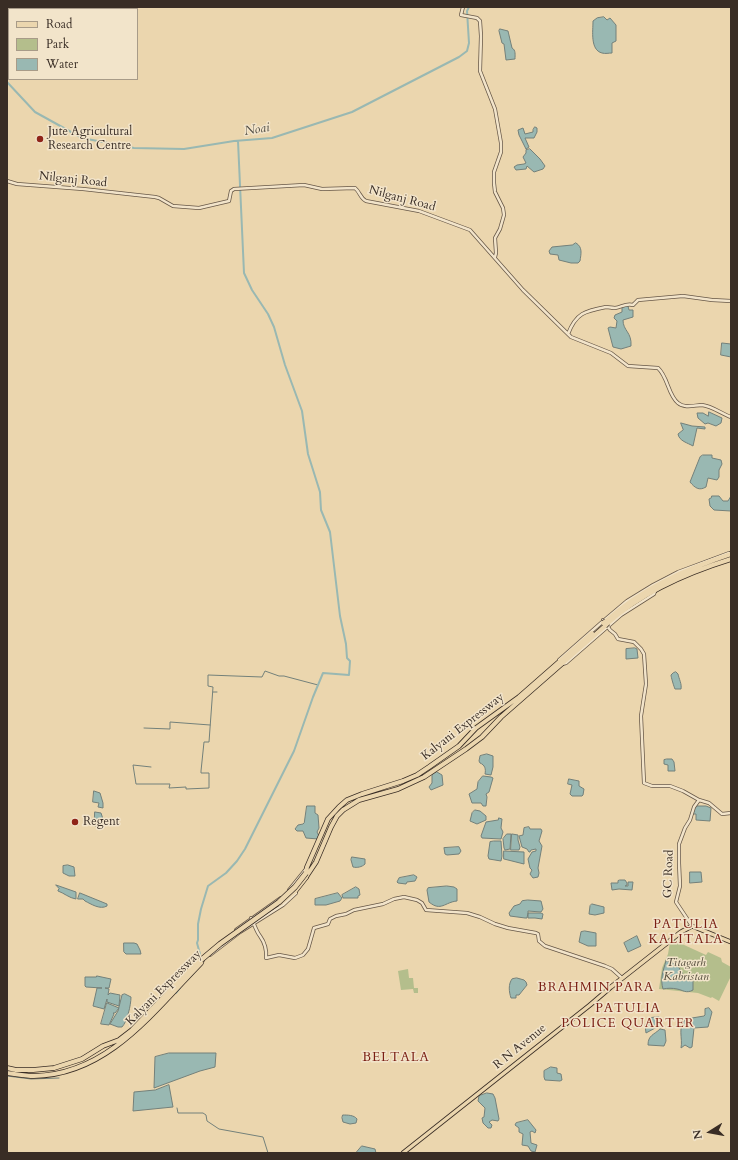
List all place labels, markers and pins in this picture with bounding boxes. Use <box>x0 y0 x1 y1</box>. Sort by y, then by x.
place label: Jute Agricultural Research Centre <box>48 125 132 153</box>
marker: Jute Agricultural Research Centre <box>35 134 45 144</box>
place label: Regent <box>83 815 120 829</box>
marker: Regent <box>70 817 80 827</box>

